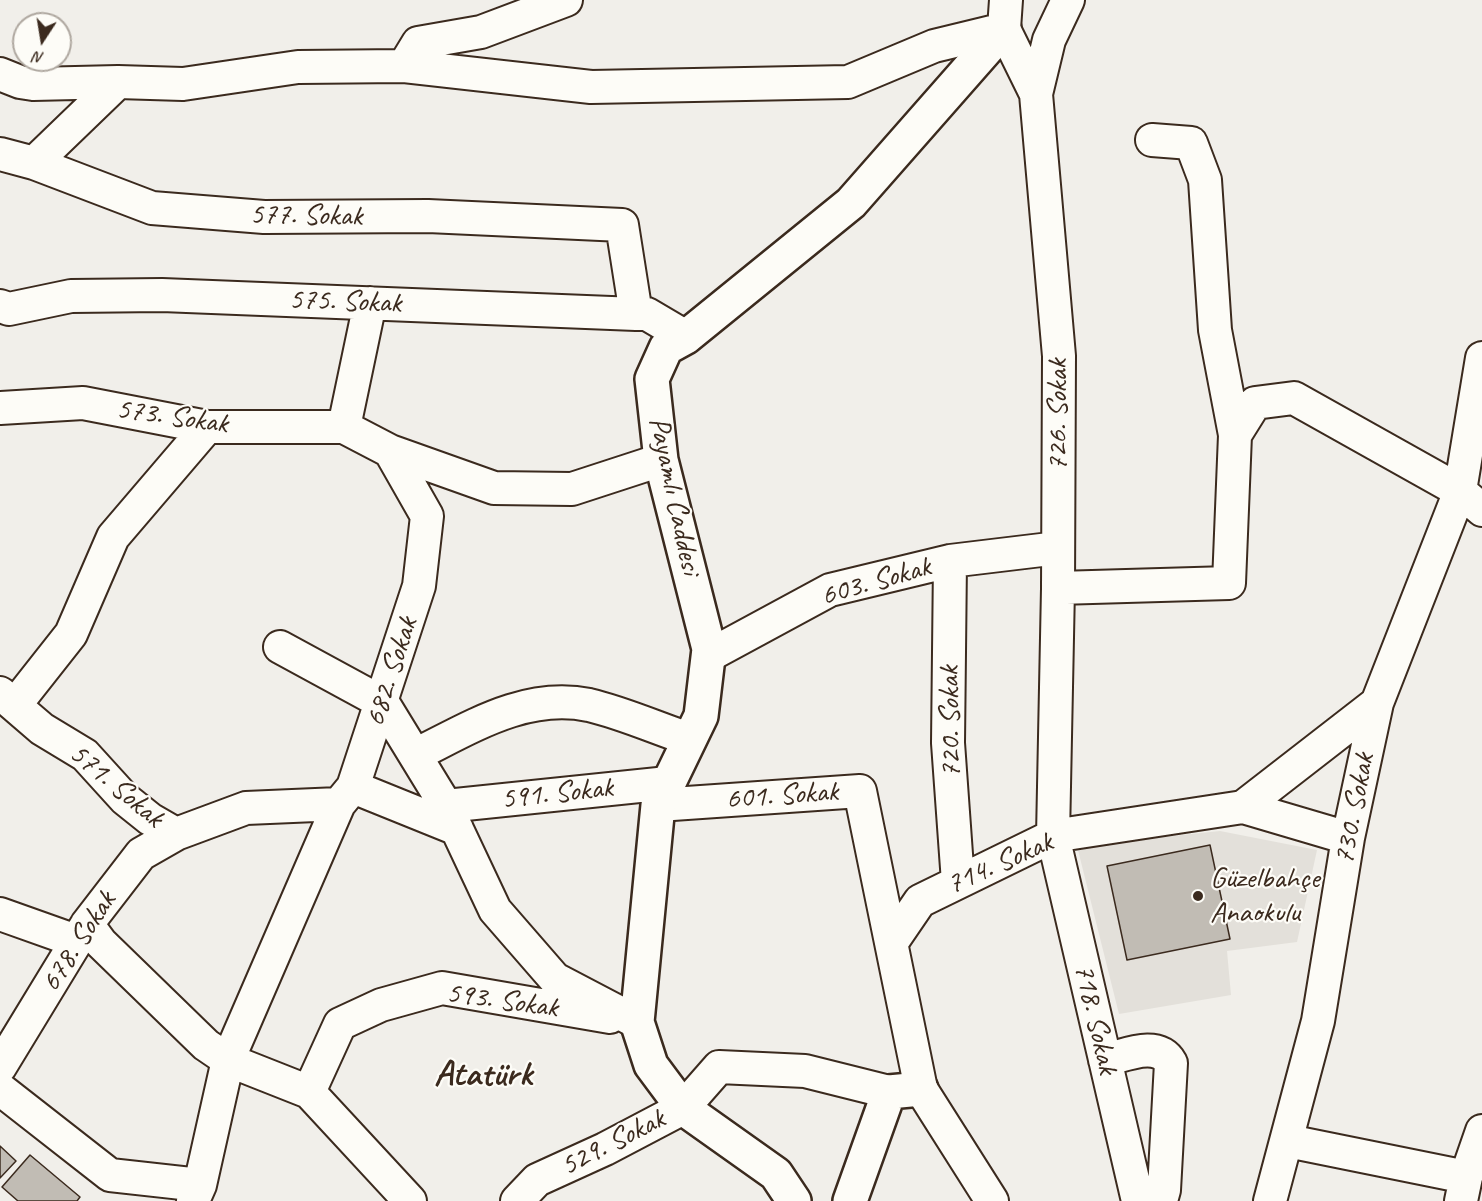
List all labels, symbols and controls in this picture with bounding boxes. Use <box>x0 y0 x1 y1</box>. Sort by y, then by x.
north arrow <box>12 12 72 72</box>
text: N <box>32 47 46 68</box>
street label: 577. Sokak <box>249 197 363 235</box>
street label: 575. Sokak <box>288 282 402 322</box>
street label: 726. Sokak <box>1040 359 1076 471</box>
street label: 573. Sokak <box>114 391 230 443</box>
street label: Payamlı Caddesi <box>640 414 708 578</box>
street label: 603. Sokak <box>817 549 935 615</box>
street label: 682. Sokak <box>357 613 427 731</box>
street label: 720. Sokak <box>932 665 970 779</box>
street label: 571. Sokak <box>61 736 171 836</box>
street label: 730. Sokak <box>1327 750 1383 868</box>
street label: 591. Sokak <box>499 770 615 818</box>
street label: 601. Sokak <box>725 774 839 818</box>
street label: 714. Sokak <box>941 825 1059 903</box>
place label: Güzelbahçe Anaokulu <box>1210 861 1319 932</box>
street label: 678. Sokak <box>33 885 125 999</box>
marker: Güzelbahçe Anaokulu <box>1191 889 1205 903</box>
street label: 718. Sokak <box>1065 960 1125 1078</box>
street label: 593. Sokak <box>444 975 560 1027</box>
district label: Atatürk <box>434 1054 532 1098</box>
street label: 529. Sokak <box>555 1101 671 1185</box>

